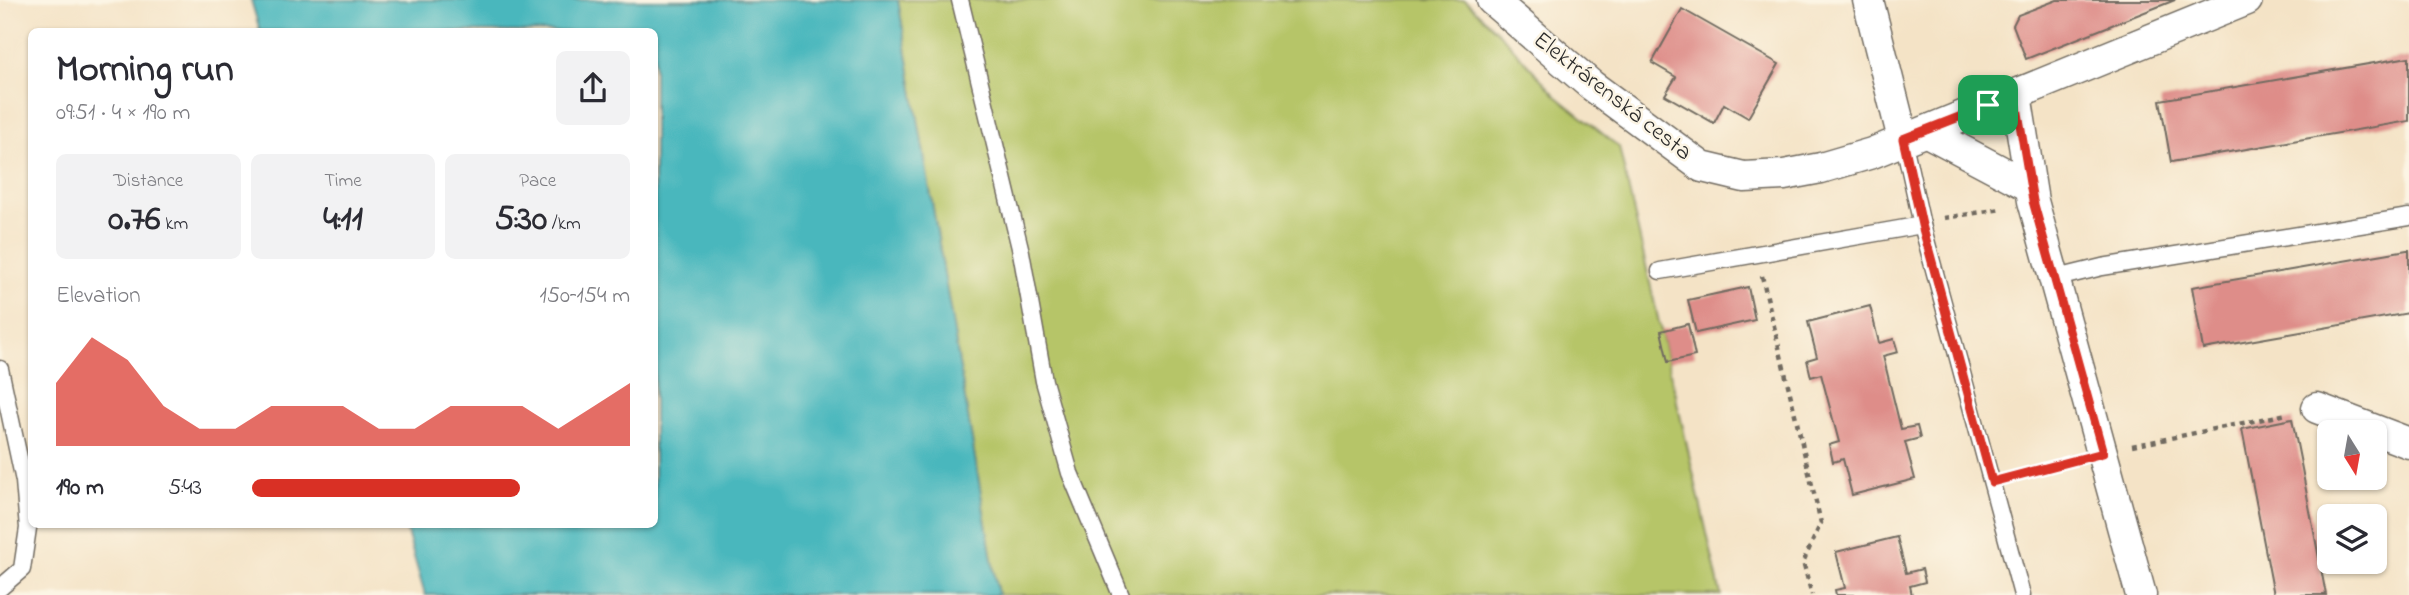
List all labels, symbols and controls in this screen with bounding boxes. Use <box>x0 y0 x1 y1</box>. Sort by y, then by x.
street label: Elektrárenská cesta <box>1525 24 1699 170</box>
text: Morning run <box>56 43 234 99</box>
button: share <box>556 51 630 125</box>
pin <box>1958 75 2018 135</box>
icon: arrive <box>1969 86 2007 124</box>
text: 09:51 · 4 × 190 m <box>56 97 190 130</box>
text: Distance <box>113 168 183 195</box>
text: Time <box>324 168 362 195</box>
text: Pace <box>519 168 556 195</box>
text: 0.76 <box>108 195 160 246</box>
text: 4:11 <box>323 195 363 246</box>
text: 5:30 <box>495 195 547 246</box>
text: km <box>160 211 188 238</box>
text: /km <box>547 211 581 238</box>
text: Elevation <box>56 280 141 313</box>
text: 150–154 m <box>539 280 630 313</box>
north arrow <box>2317 420 2387 490</box>
map controls <box>2317 420 2387 574</box>
text: 190 m <box>56 472 104 505</box>
text: 5:43 <box>168 472 202 505</box>
button: layers <box>2317 504 2387 574</box>

